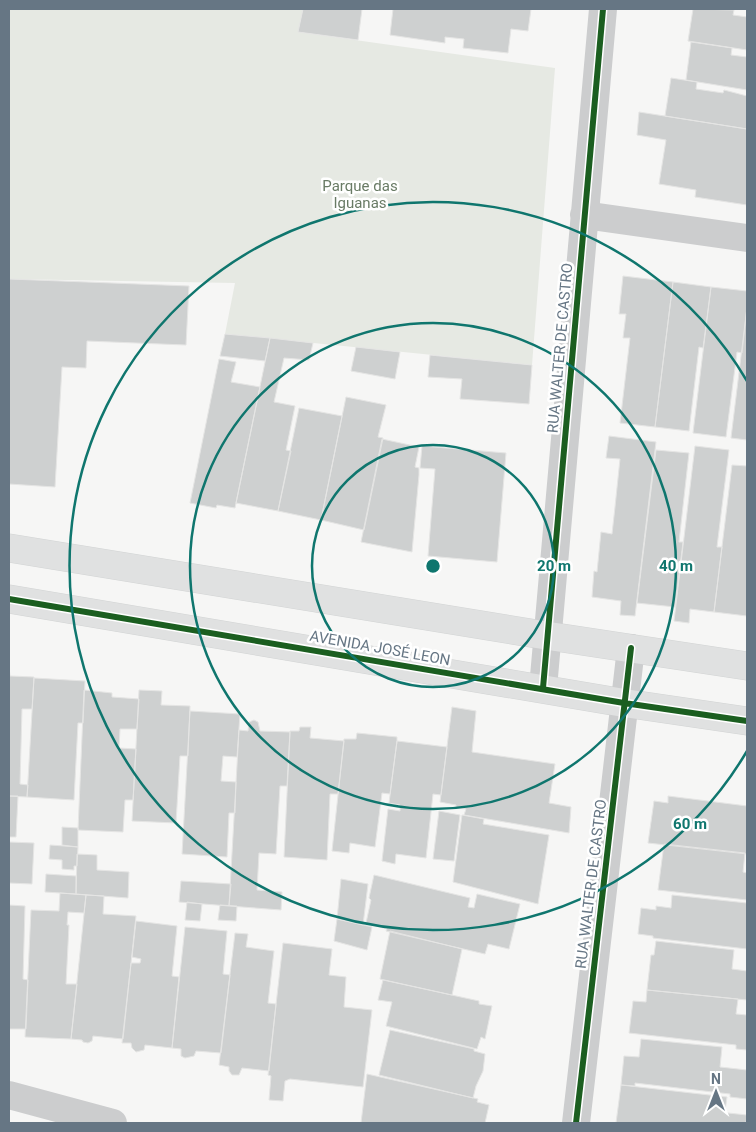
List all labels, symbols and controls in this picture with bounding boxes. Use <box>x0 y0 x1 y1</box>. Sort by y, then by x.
park label: Parque das Iguanas <box>322 177 398 212</box>
street label: RUA WALTER DE CASTRO <box>544 262 576 434</box>
centre of rings <box>424 557 442 575</box>
text: 20 m <box>537 557 571 575</box>
text: 40 m <box>659 557 693 575</box>
street label: AVENIDA JOSÉ LEON <box>308 627 452 669</box>
street label: RUA WALTER DE CASTRO <box>572 798 610 970</box>
text: 60 m <box>673 815 707 833</box>
north arrow <box>691 1067 741 1117</box>
text: N <box>711 1071 721 1087</box>

